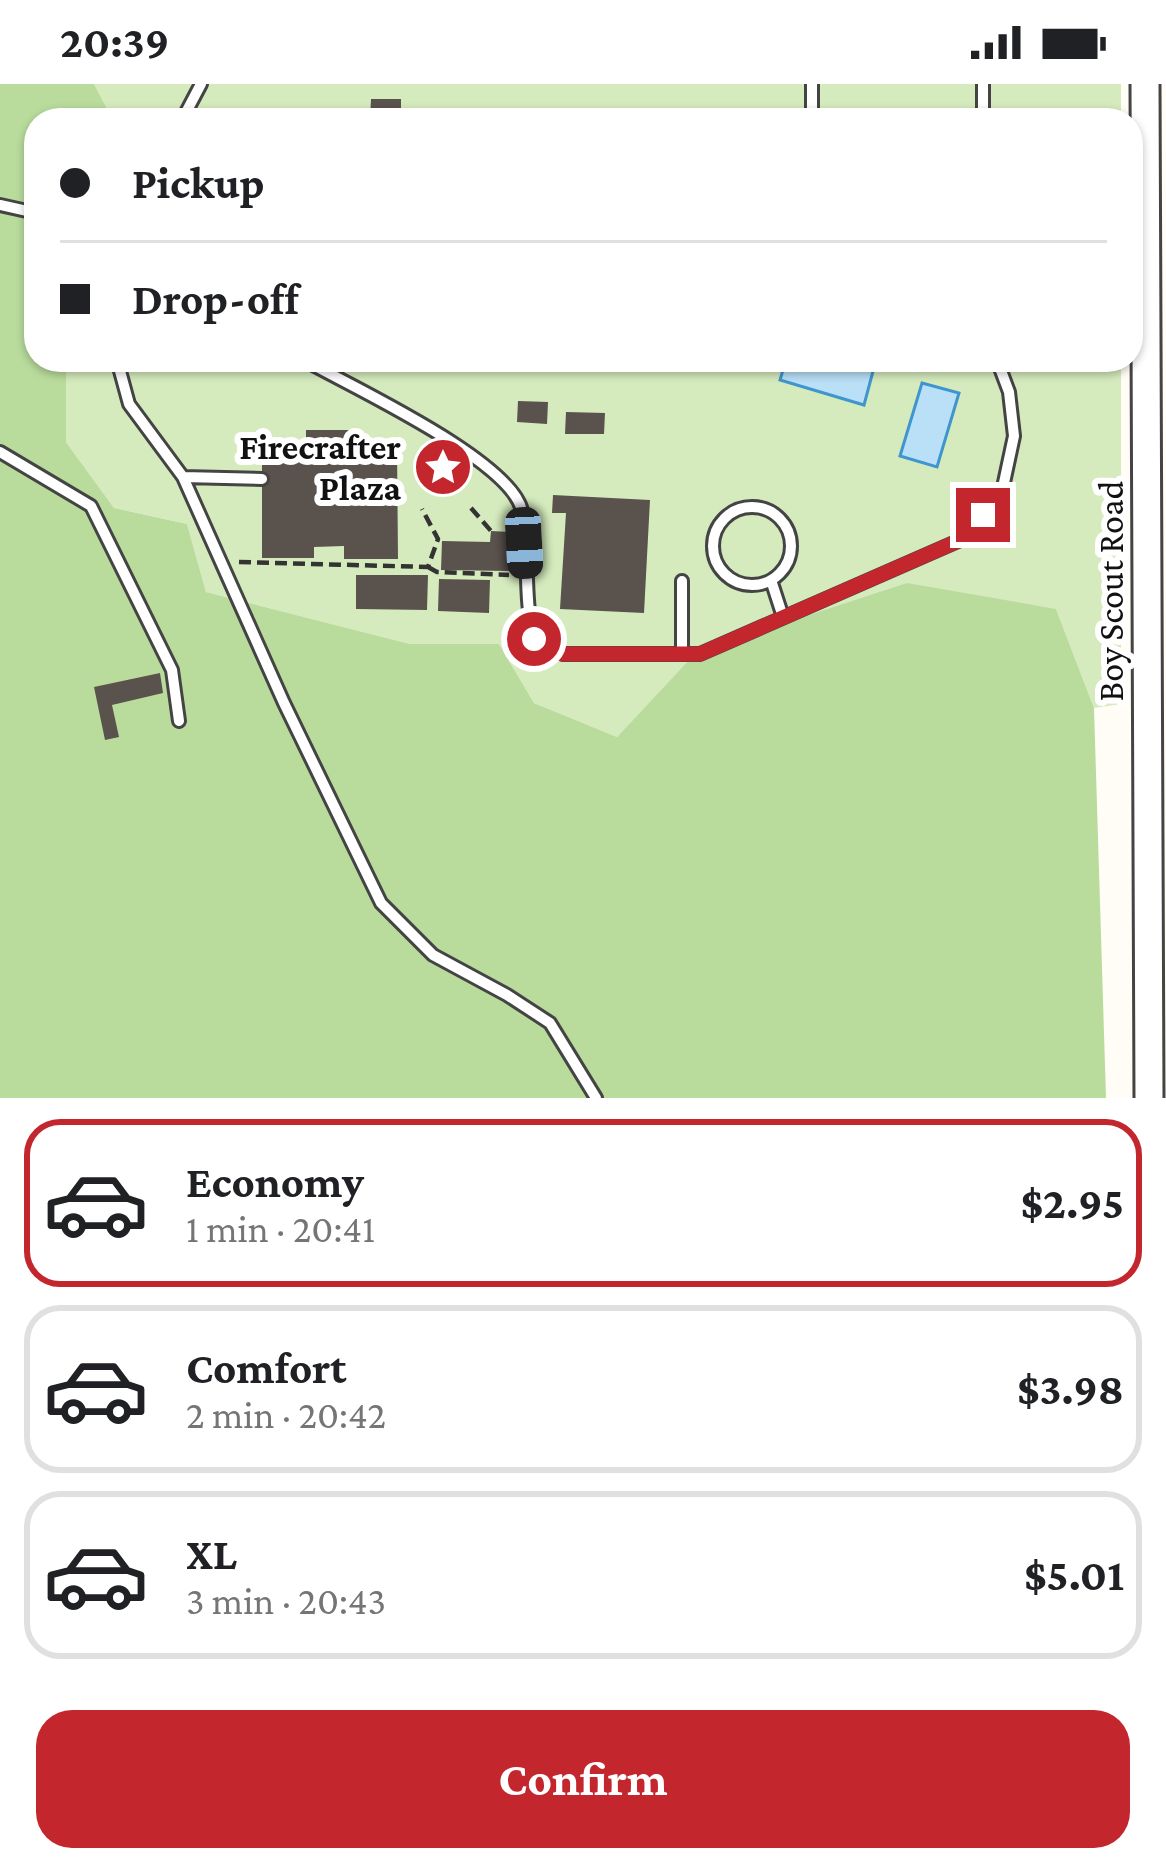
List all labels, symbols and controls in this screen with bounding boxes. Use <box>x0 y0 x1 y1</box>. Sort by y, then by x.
text: 20:39 <box>60 17 169 67</box>
text: Pickup <box>132 158 265 208</box>
text: Drop-off <box>132 274 299 324</box>
place label: Firecrafter Plaza <box>239 427 401 508</box>
place icon: Firecrafter Plaza <box>412 436 474 498</box>
street label: Boy Scout Road <box>1091 480 1131 702</box>
route end <box>956 488 1010 542</box>
car <box>504 506 544 580</box>
route start <box>507 612 561 666</box>
icon: car <box>42 1149 150 1257</box>
text: Economy <box>186 1157 364 1207</box>
text: $2.95 <box>1020 1178 1124 1228</box>
text: 1 min · 20:41 <box>186 1207 375 1250</box>
icon: car <box>42 1335 150 1443</box>
text: Comfort <box>186 1343 347 1393</box>
text: $3.98 <box>1017 1364 1124 1414</box>
text: 2 min · 20:42 <box>186 1393 386 1436</box>
icon: car <box>42 1521 150 1629</box>
text: XL <box>186 1529 237 1579</box>
text: $5.01 <box>1024 1550 1124 1600</box>
text: 3 min · 20:43 <box>186 1579 386 1622</box>
button: Confirm <box>36 1710 1130 1848</box>

